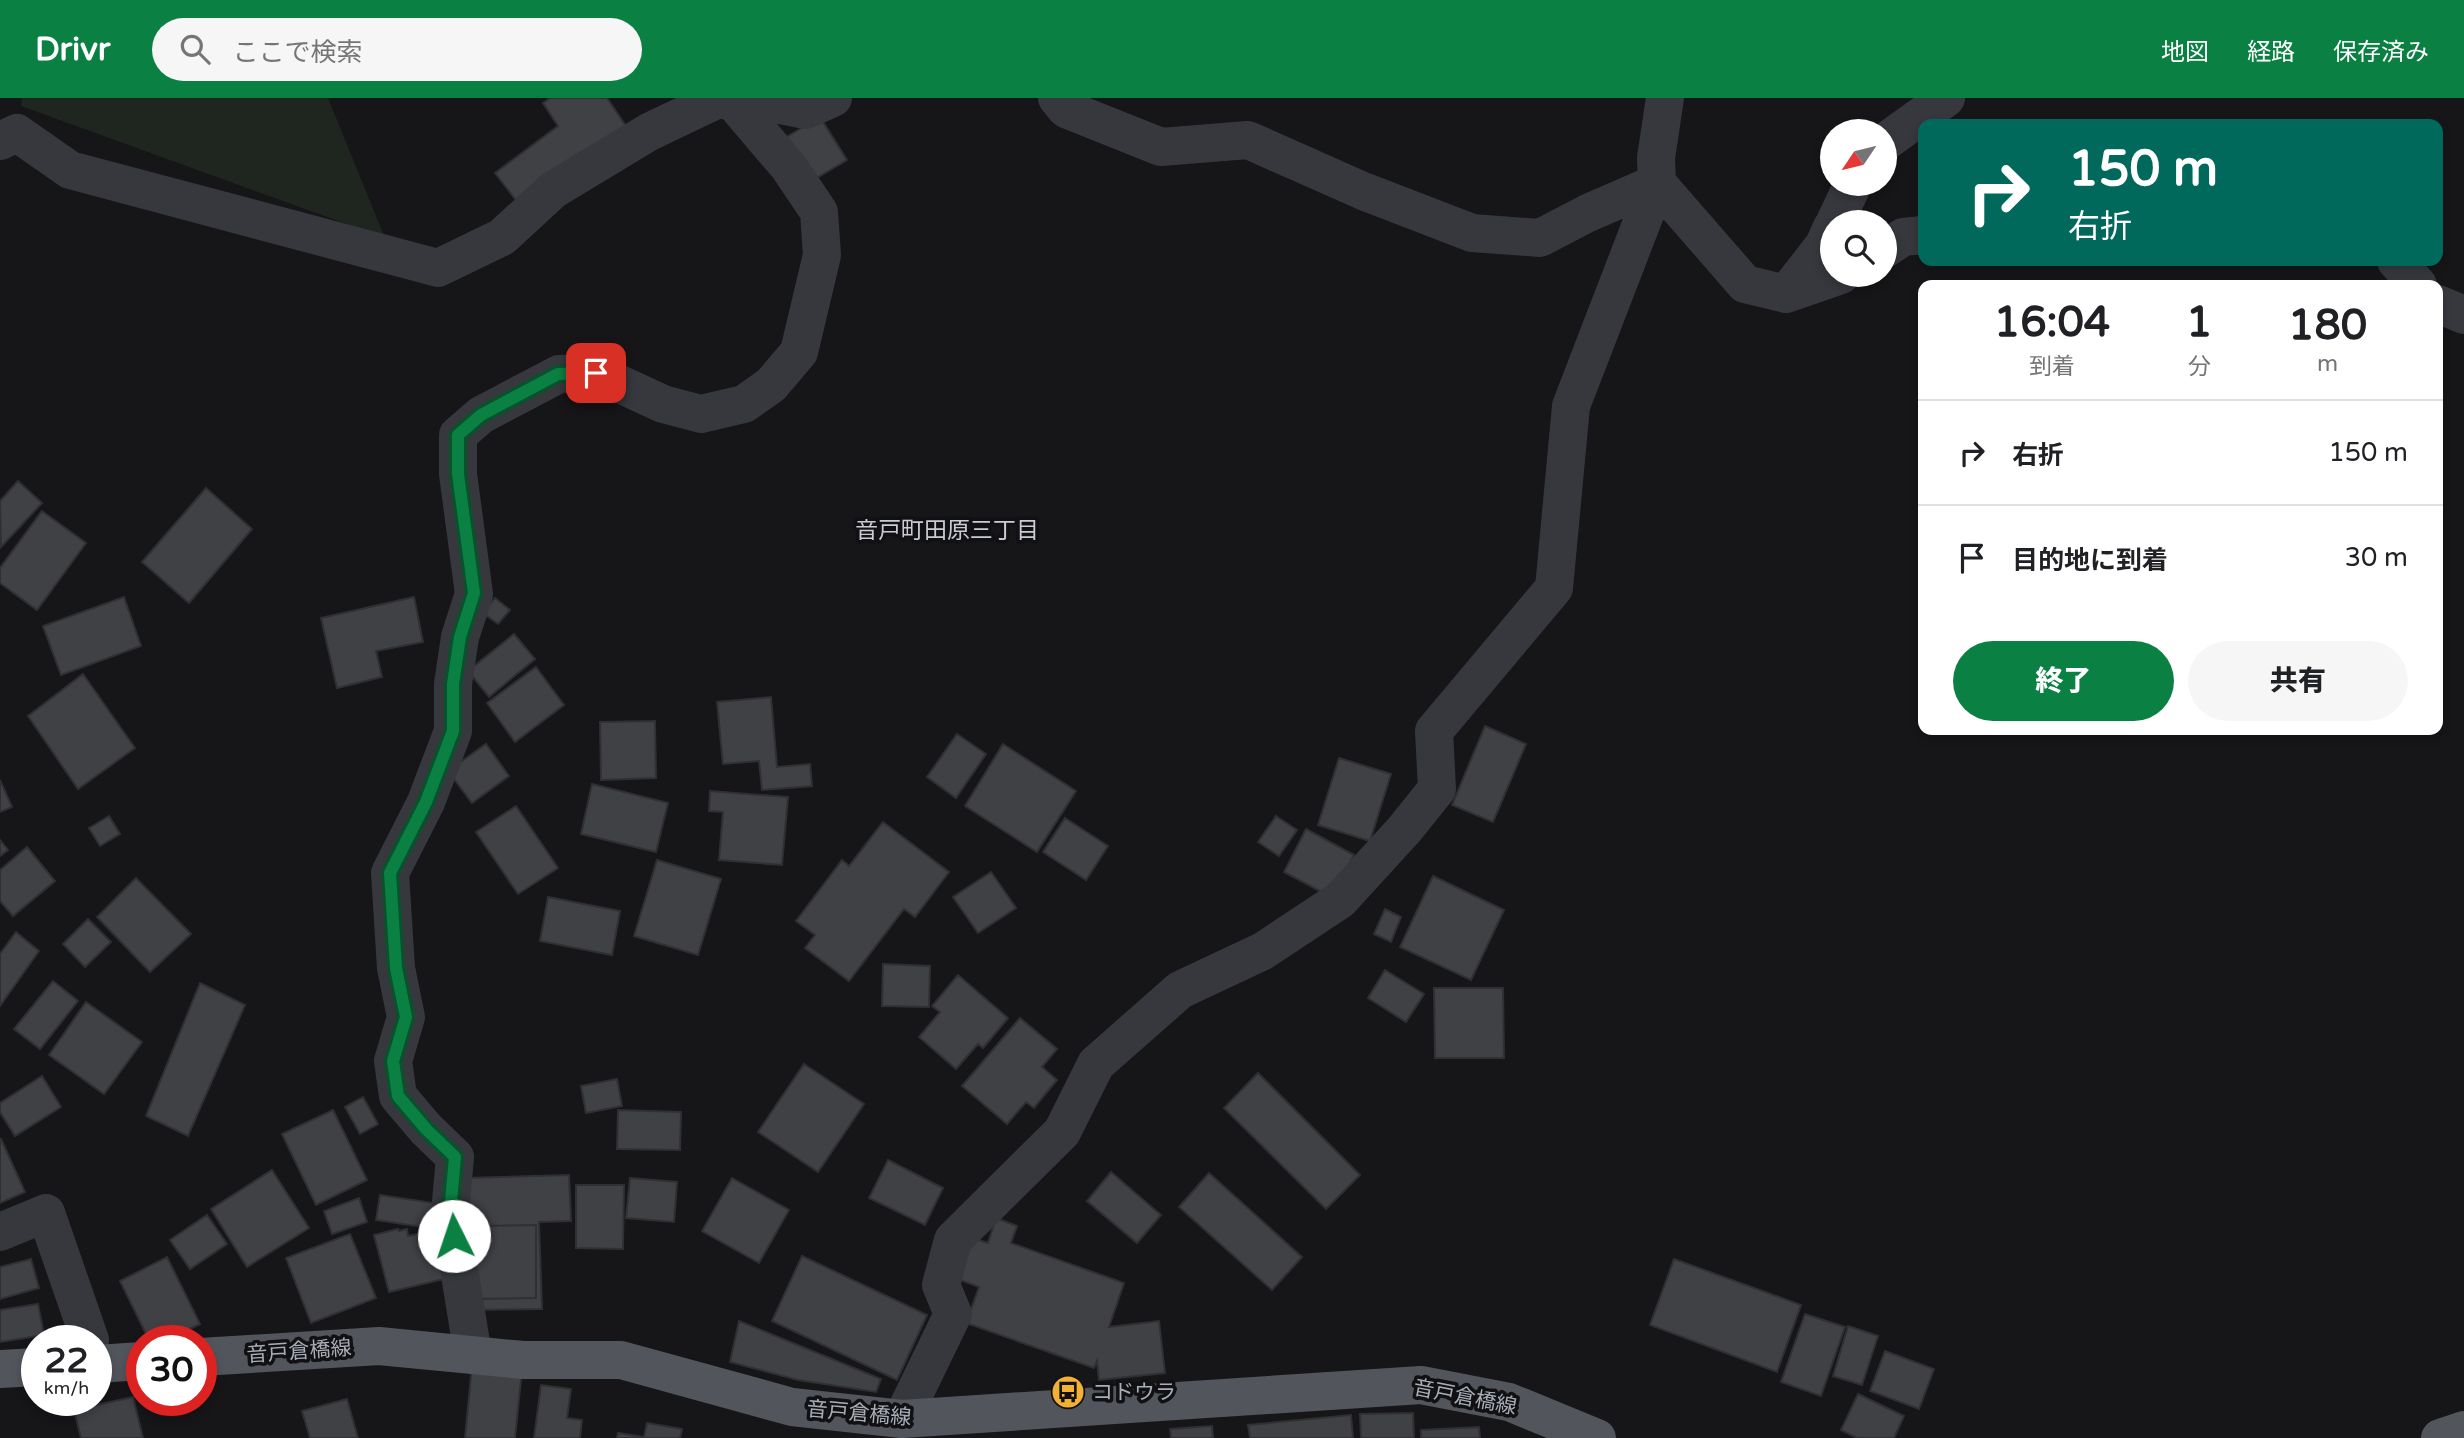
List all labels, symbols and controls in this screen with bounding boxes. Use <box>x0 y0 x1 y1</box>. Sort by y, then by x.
search box <box>152 18 642 81</box>
text: Drivr <box>35 30 110 69</box>
icon: search <box>176 30 214 68</box>
text: ここで検索 <box>232 37 363 68</box>
text: 地図 <box>2161 38 2209 67</box>
text: 経路 <box>2247 38 2295 67</box>
text: 保存済み <box>2333 38 2429 67</box>
north arrow <box>1820 119 1897 196</box>
map controls <box>1820 119 1897 287</box>
text: 150 m <box>2068 140 2218 199</box>
icon: right <box>1953 147 2044 238</box>
text: 右折 <box>2068 208 2132 246</box>
button: search <box>1820 210 1897 287</box>
text: 16:04 <box>1994 297 2110 348</box>
text: 1 <box>2186 297 2212 348</box>
text: 180 <box>2288 300 2367 351</box>
pin <box>566 343 626 403</box>
text: m <box>2317 350 2338 378</box>
text: 到着 <box>2029 353 2075 381</box>
text: 分 <box>2188 353 2211 381</box>
icon: arrive <box>577 354 615 392</box>
icon: right <box>1953 434 1991 472</box>
text: 150 m <box>2328 437 2408 468</box>
text: 右折 <box>2012 440 2064 471</box>
district label: 音戸町田原三丁目 <box>855 517 1039 545</box>
icon: arrive <box>1953 539 1991 577</box>
text: 30 m <box>2345 542 2408 573</box>
text: 目的地に到着 <box>2012 545 2168 576</box>
button: 終了 <box>1953 641 2174 721</box>
button: 共有 <box>2188 641 2408 721</box>
position arrow <box>417 1199 491 1273</box>
speed limit sign: 30 <box>126 1325 217 1416</box>
street label: 音戸倉橋線 <box>246 1335 352 1368</box>
text: 22 <box>45 1340 88 1382</box>
bus stop icon: コドウラ <box>1049 1373 1087 1411</box>
street label: 音戸倉橋線 <box>1411 1375 1519 1420</box>
text: km/h <box>44 1377 89 1399</box>
place label: コドウラ <box>1092 1380 1176 1405</box>
street label: 音戸倉橋線 <box>806 1396 912 1431</box>

